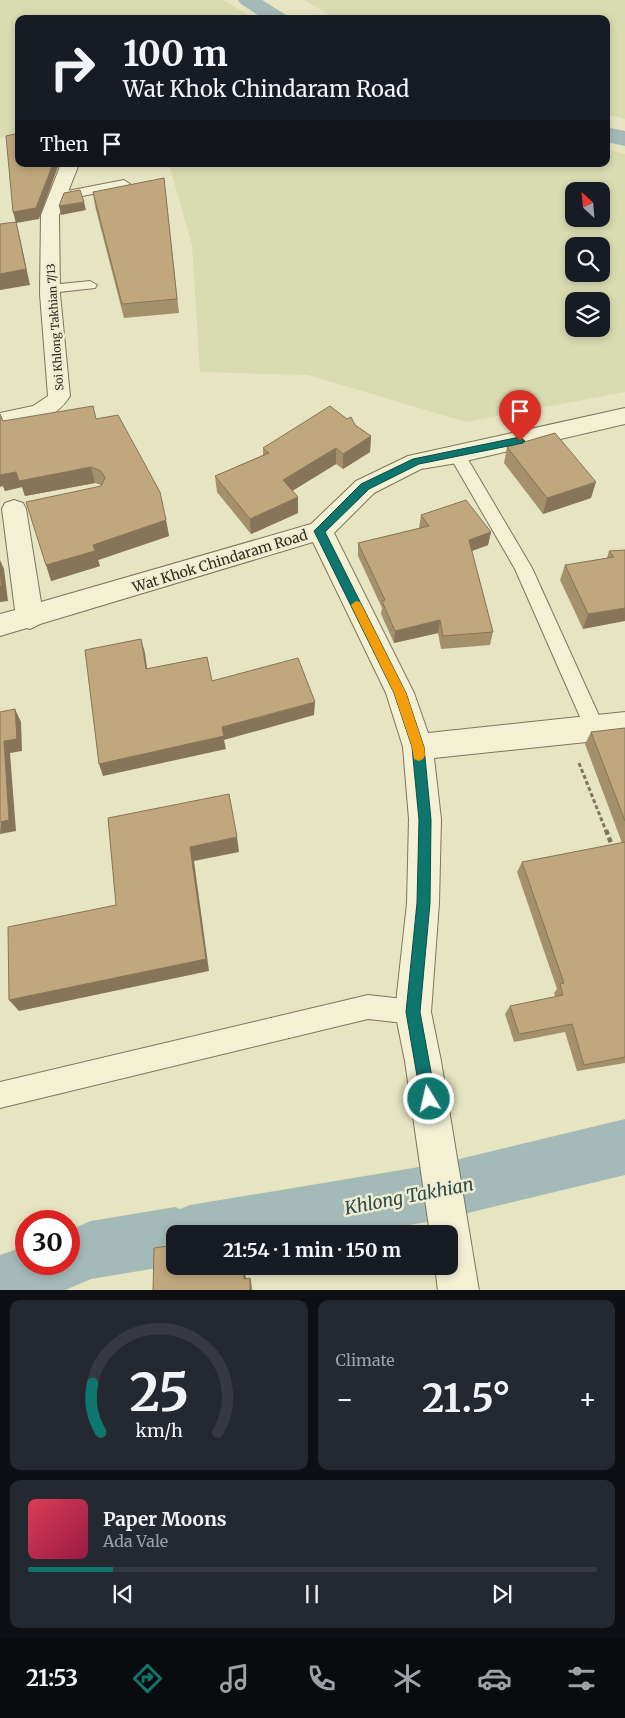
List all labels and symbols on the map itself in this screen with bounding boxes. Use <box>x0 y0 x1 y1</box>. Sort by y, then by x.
north arrow <box>565 182 610 228</box>
street label: Soi Khlong Takhian 7/13 <box>44 263 66 391</box>
pin <box>499 390 541 441</box>
street label: Wat Khok Chindaram Road <box>129 526 310 597</box>
position arrow <box>402 1072 454 1124</box>
water label: Khlong Takhian <box>342 1172 475 1220</box>
speed limit sign: 30 <box>15 1210 80 1275</box>

